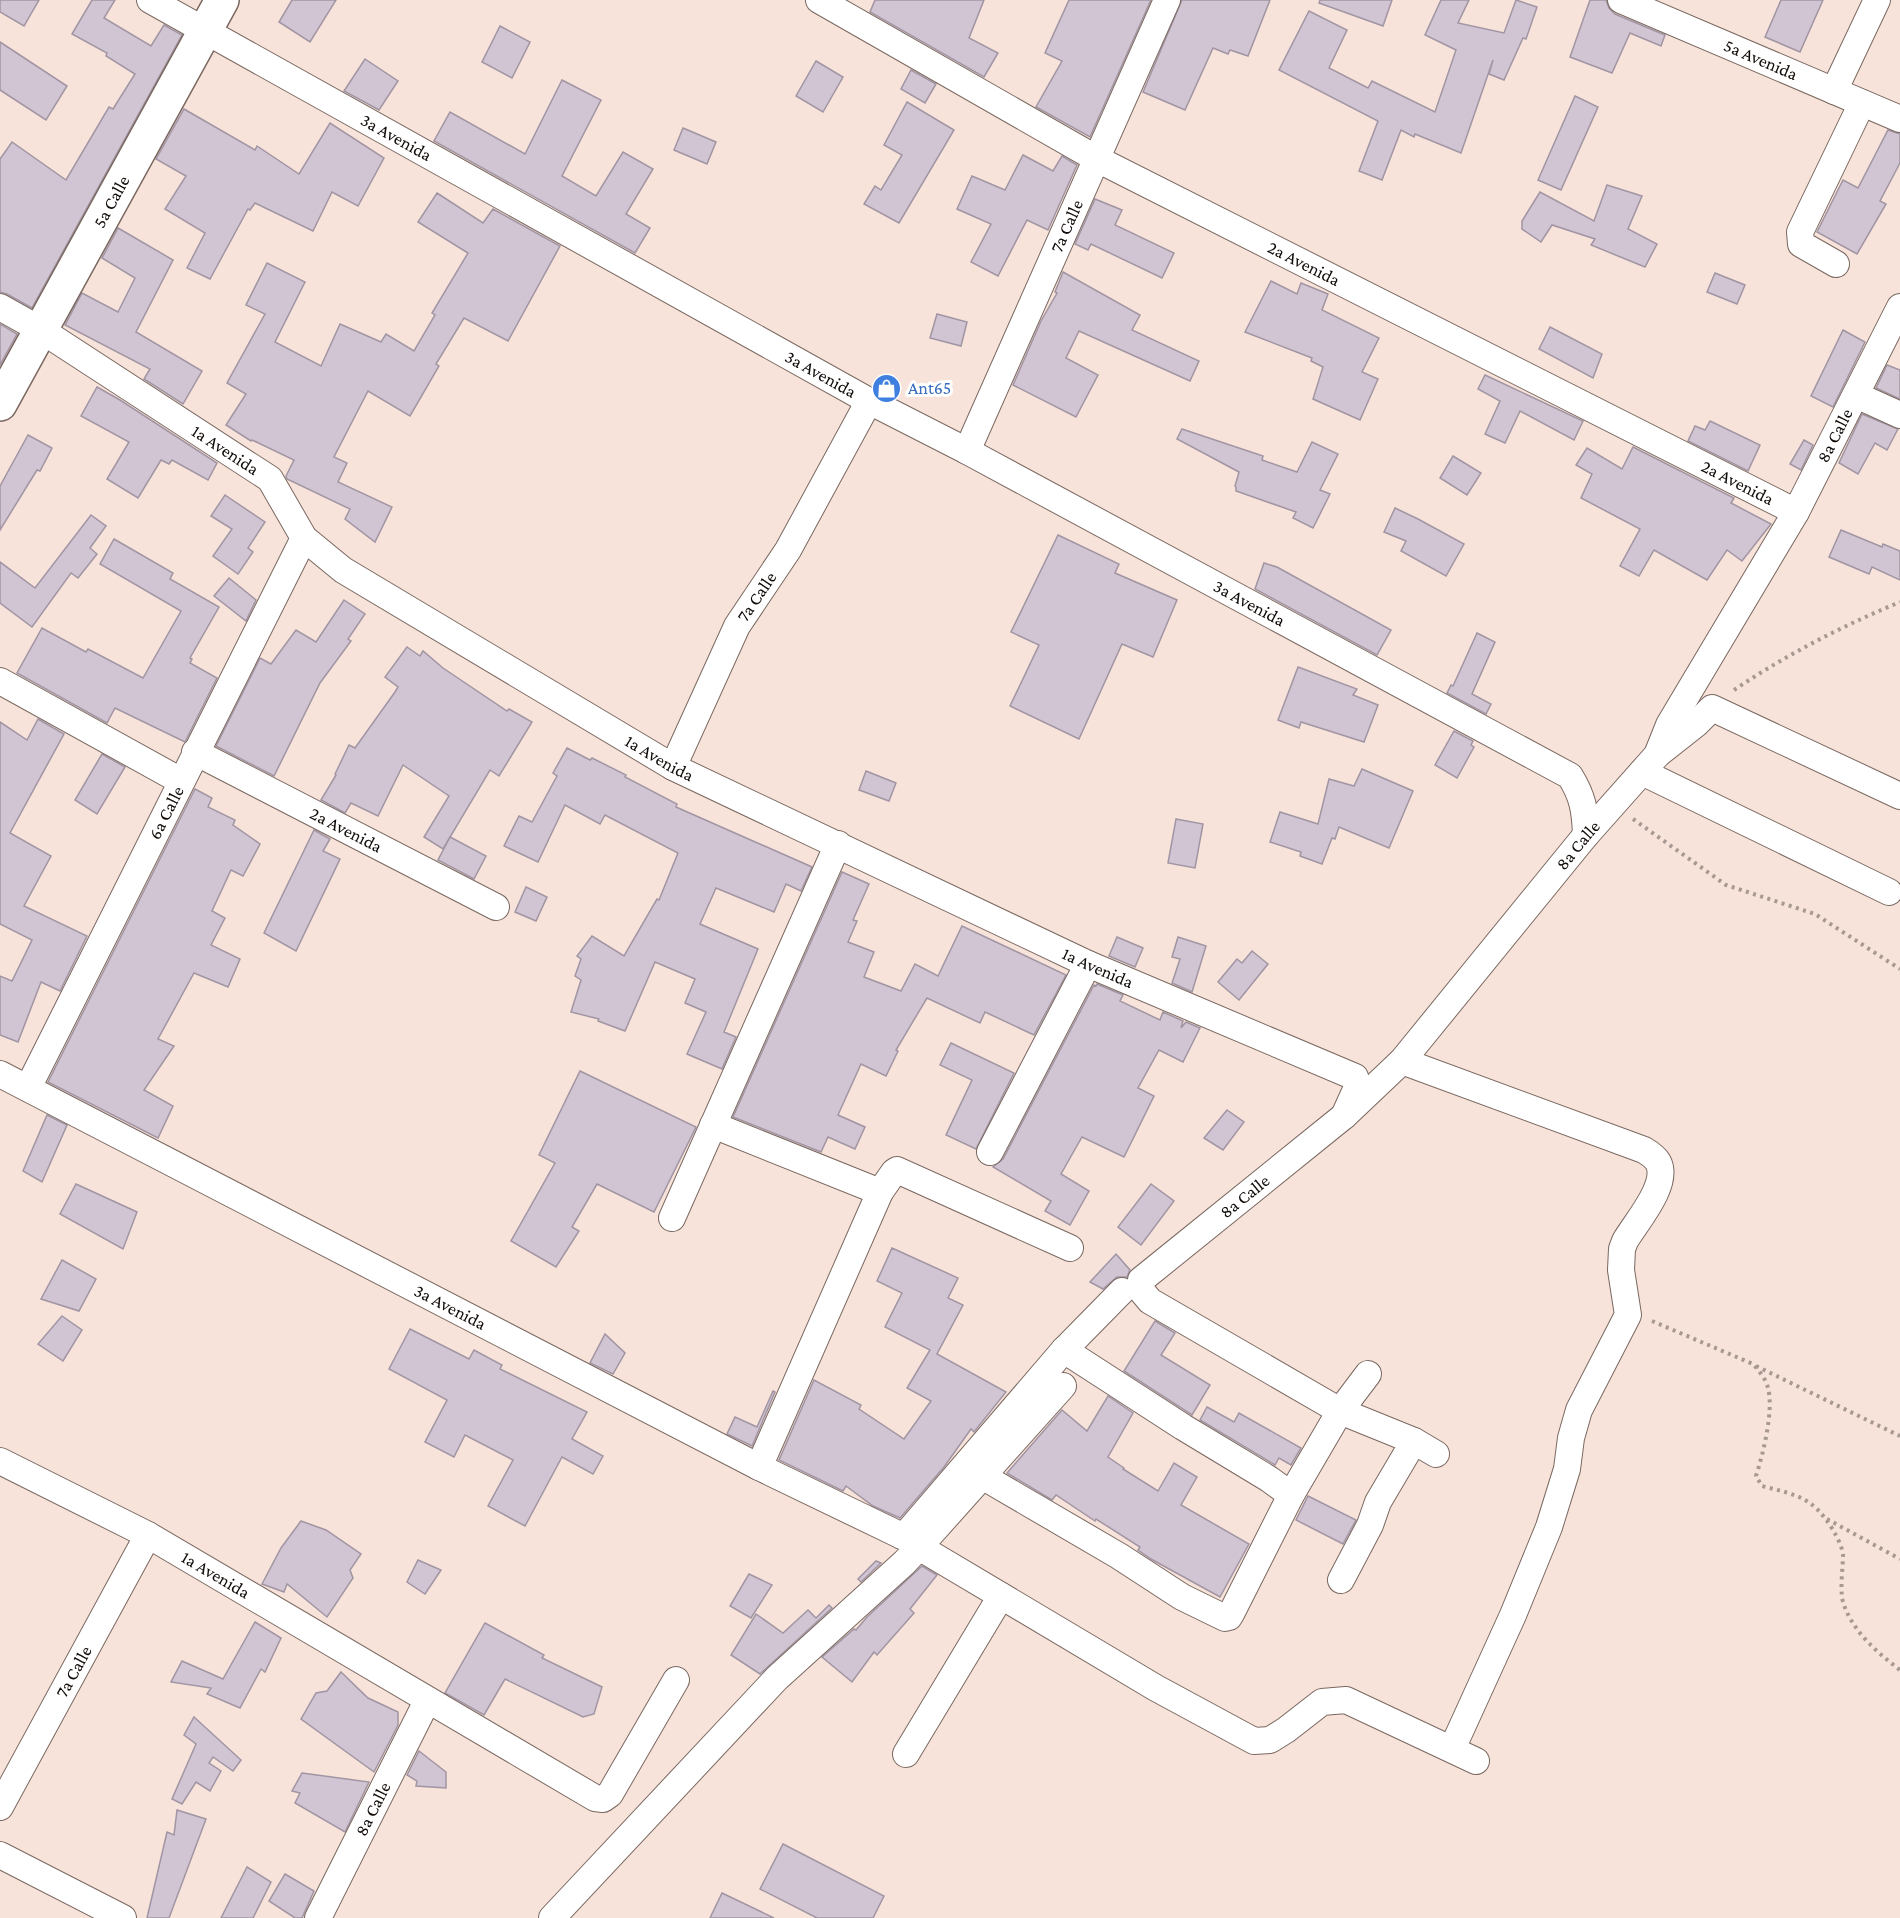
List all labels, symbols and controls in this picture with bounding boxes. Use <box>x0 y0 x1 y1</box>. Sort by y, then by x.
street label: 5a Avenida <box>1721 35 1801 84</box>
street label: 3a Avenida <box>357 110 435 165</box>
street label: 5a Calle <box>89 172 134 231</box>
street label: 7a Calle <box>1046 197 1087 256</box>
street label: 2a Avenida <box>1264 237 1343 290</box>
street label: 3a Avenida <box>782 346 860 402</box>
shop icon: Ant65 <box>871 372 903 404</box>
place label: Ant65 <box>908 378 951 398</box>
street label: 8a Calle <box>1813 405 1857 466</box>
street label: 1a Avenida <box>188 421 263 479</box>
street label: 2a Avenida <box>1698 456 1777 509</box>
street label: 7a Calle <box>733 568 780 626</box>
street label: 3a Avenida <box>1210 576 1289 631</box>
street label: 1a Avenida <box>622 731 697 785</box>
street label: 6a Calle <box>144 783 188 843</box>
street label: 2a Avenida <box>307 803 386 857</box>
street label: 8a Calle <box>1552 816 1604 874</box>
street label: 1a Avenida <box>1059 943 1137 992</box>
street label: 8a Calle <box>1216 1170 1274 1222</box>
street label: 3a Avenida <box>411 1280 490 1334</box>
street label: 1a Avenida <box>178 1547 253 1603</box>
street label: 7a Calle <box>51 1642 96 1701</box>
street label: 8a Calle <box>351 1779 395 1839</box>

